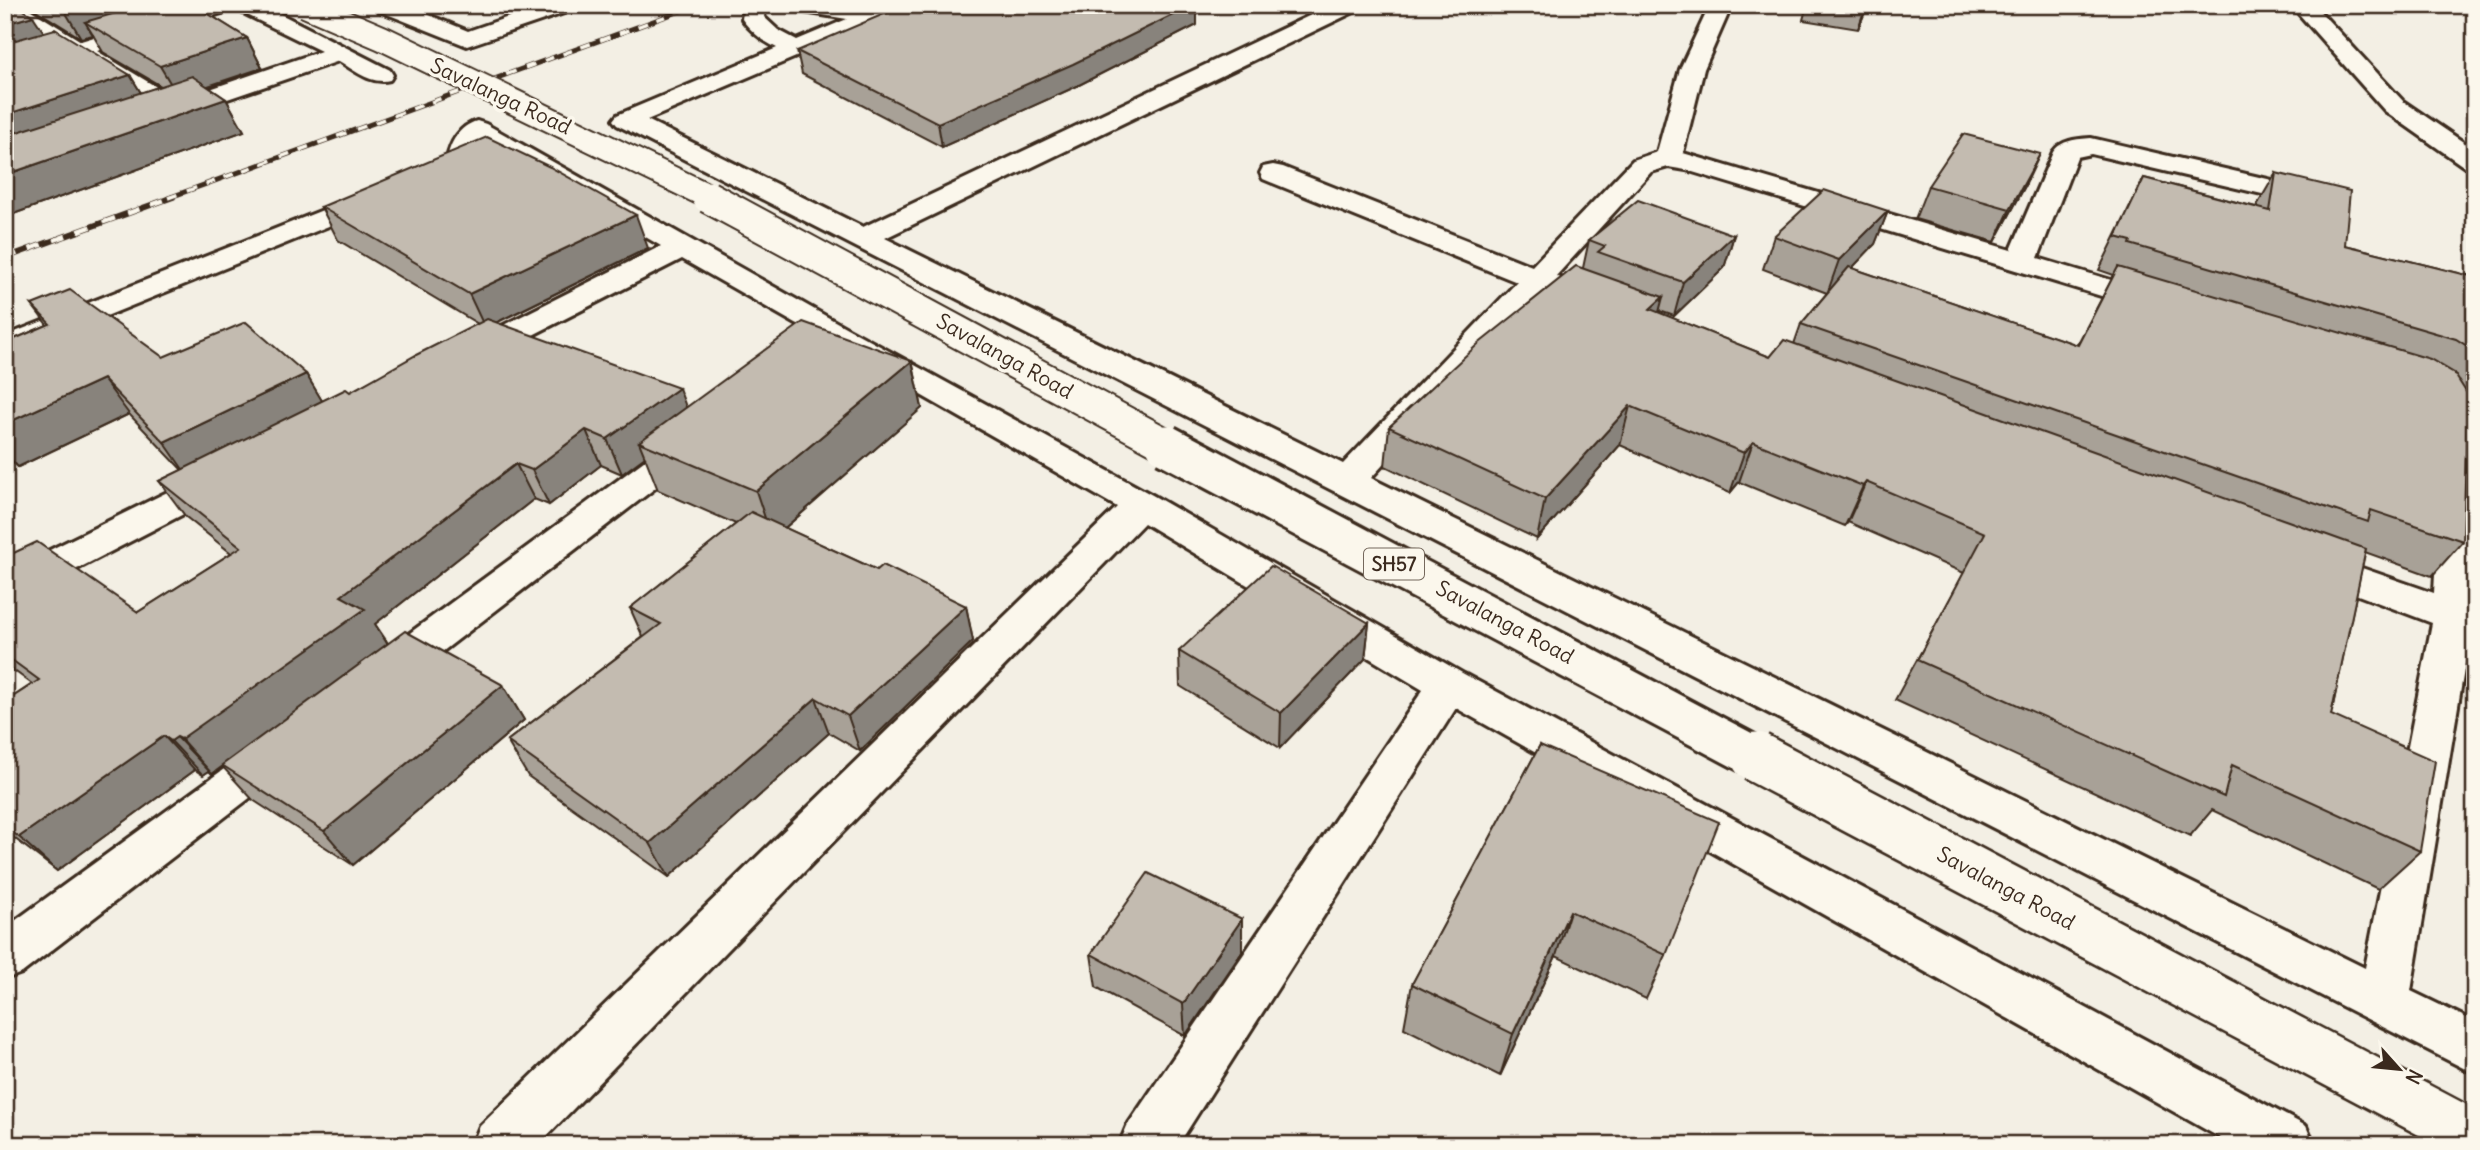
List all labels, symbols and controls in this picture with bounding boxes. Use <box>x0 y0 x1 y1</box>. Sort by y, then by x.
street label: Savalanga Road <box>426 52 576 140</box>
street label: Savalanga Road <box>932 307 1078 405</box>
road number: SH57 <box>1364 548 1424 580</box>
street label: Savalanga Road <box>1431 574 1579 670</box>
street label: Savalanga Road <box>1932 840 2080 936</box>
north arrow <box>2364 1034 2434 1104</box>
text: N <box>2400 1065 2428 1088</box>

